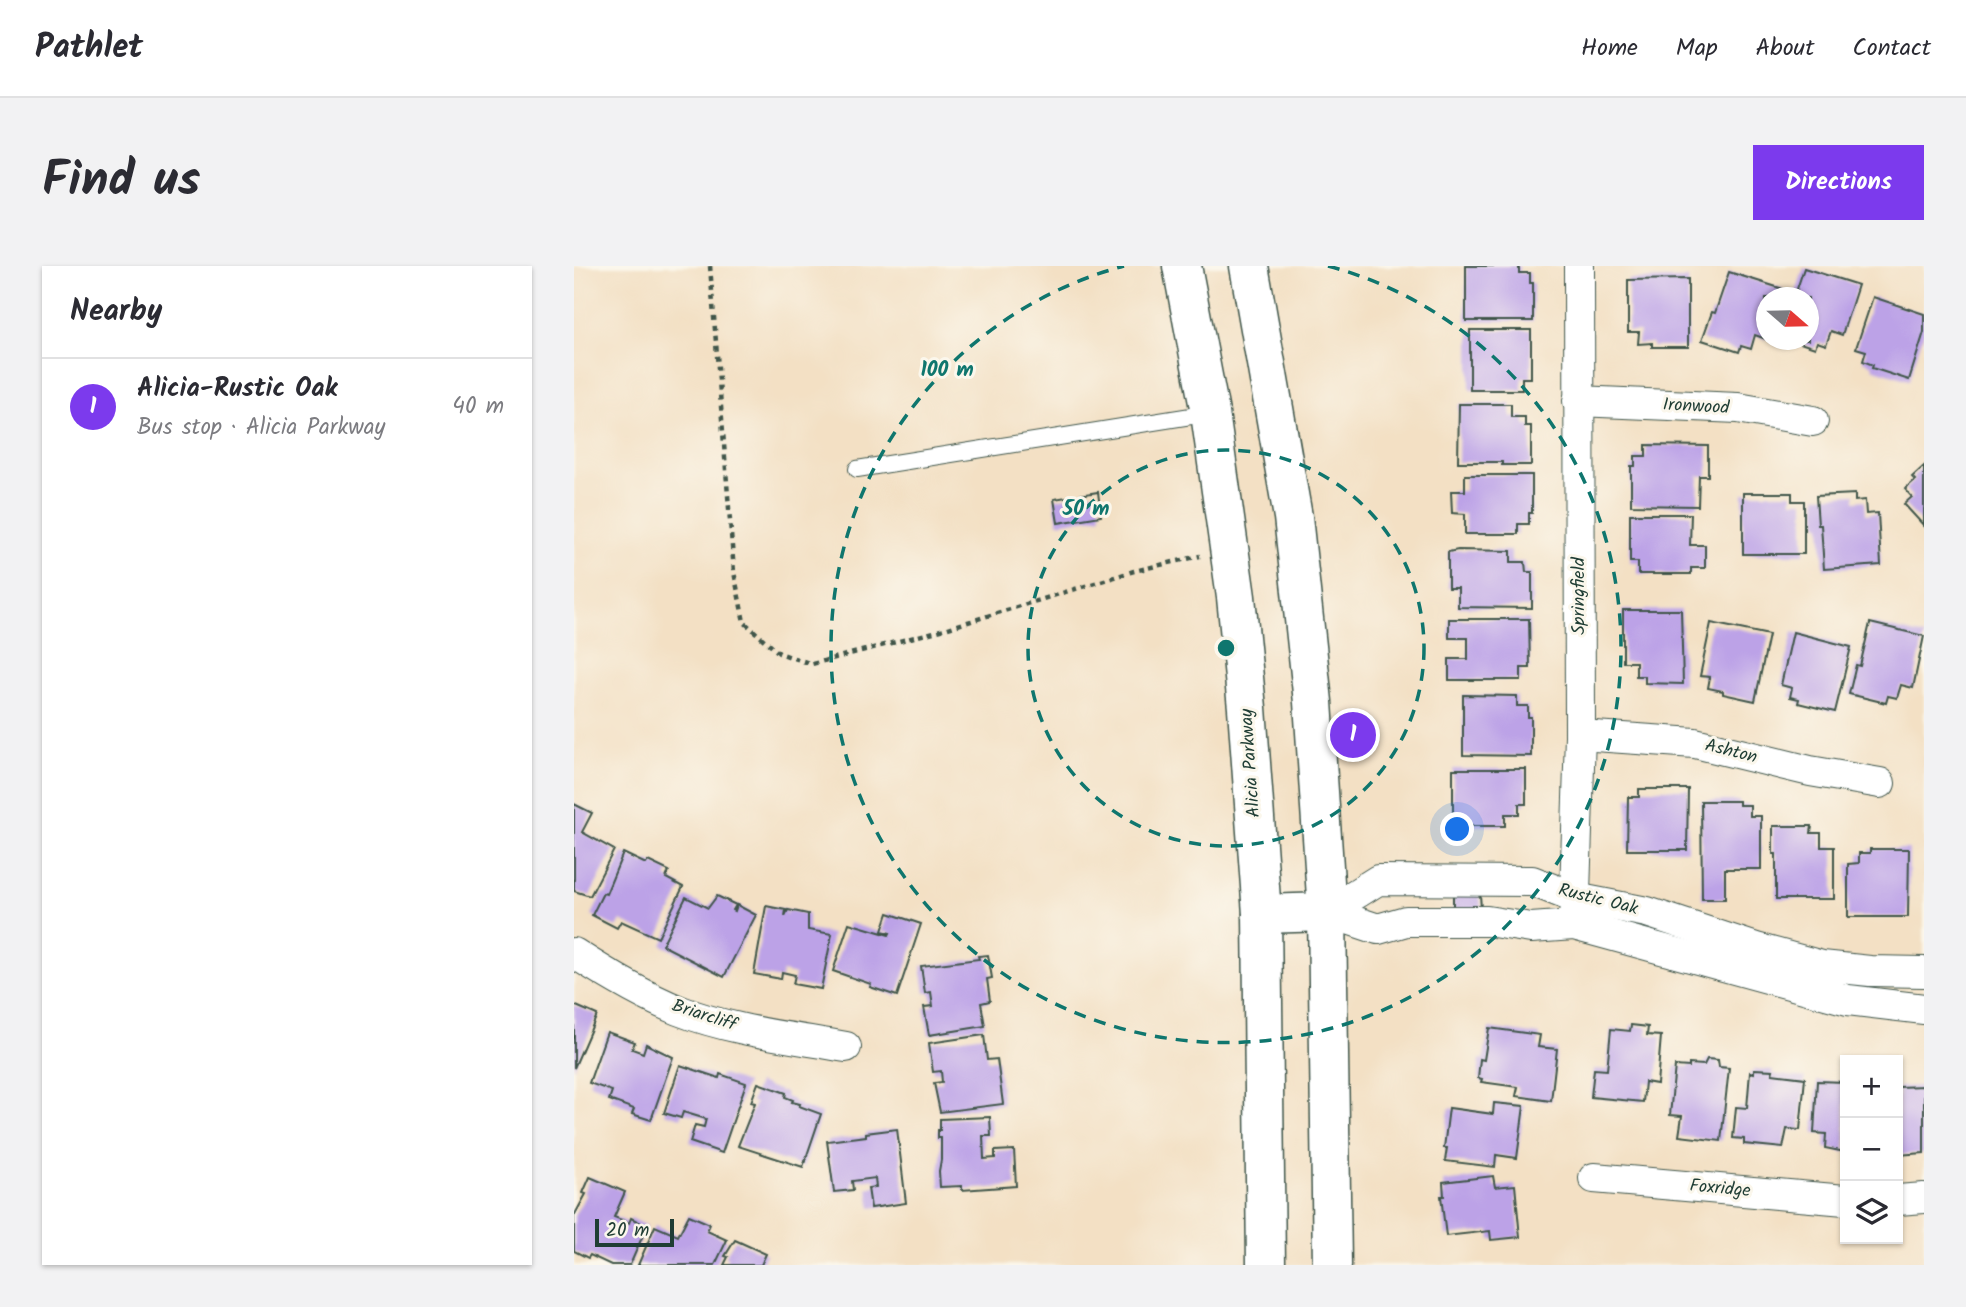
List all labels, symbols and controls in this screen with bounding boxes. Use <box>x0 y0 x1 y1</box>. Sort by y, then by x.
text: Pathlet <box>35 22 143 75</box>
text: Home <box>1581 29 1638 68</box>
text: Map <box>1676 29 1718 68</box>
text: About <box>1756 29 1814 68</box>
text: Contact <box>1852 29 1931 68</box>
text: Find us <box>42 143 200 221</box>
button: Directions <box>1753 145 1924 220</box>
north arrow <box>1756 287 1819 350</box>
text: Nearby <box>70 288 162 336</box>
text: 100 m <box>920 354 974 387</box>
text: Alicia-Rustic Oak <box>137 368 337 410</box>
text: 1 <box>90 389 96 425</box>
text: 40 m <box>452 389 504 425</box>
street label: Ironwood <box>1662 391 1731 423</box>
text: Bus stop · Alicia Parkway <box>137 410 385 446</box>
text: 50 m <box>1062 493 1109 526</box>
street label: Springfield <box>1565 556 1594 635</box>
centre of rings <box>1214 636 1238 660</box>
street label: Alicia Parkway <box>1233 707 1269 818</box>
pin: 1 <box>1330 709 1376 761</box>
street label: Ashton <box>1702 732 1760 772</box>
your location <box>1440 812 1474 846</box>
street label: Rustic Oak <box>1555 876 1641 924</box>
street label: Briarcliff <box>668 992 742 1041</box>
map controls <box>1840 1055 1903 1244</box>
button: + <box>1840 1055 1903 1118</box>
button: − <box>1840 1118 1903 1181</box>
street label: Foxridge <box>1688 1172 1752 1206</box>
button: layers <box>1840 1181 1903 1244</box>
scale bar <box>595 1216 674 1248</box>
text: 20 m <box>606 1216 649 1246</box>

